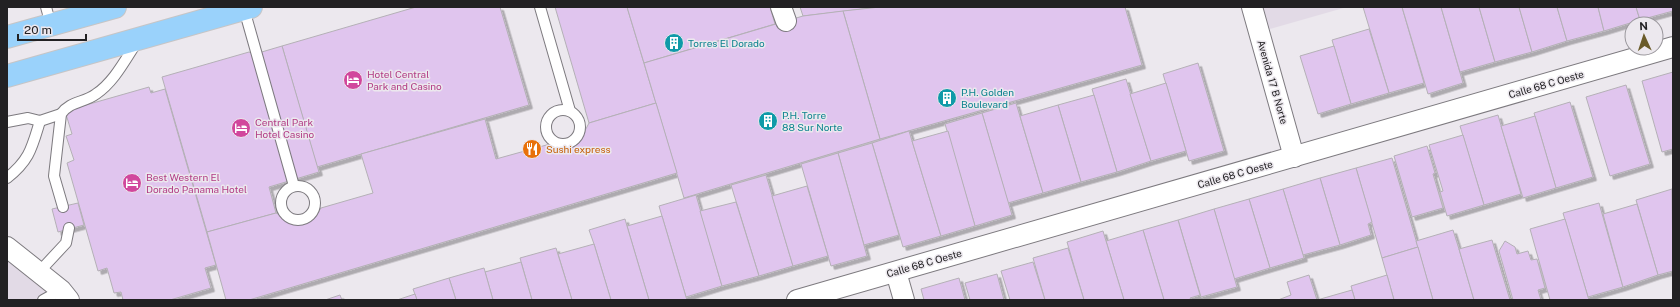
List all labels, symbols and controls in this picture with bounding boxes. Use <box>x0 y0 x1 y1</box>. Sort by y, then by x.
scale bar <box>18 16 86 42</box>
north arrow <box>1624 16 1664 56</box>
text: N <box>1639 20 1648 32</box>
text: 20 m <box>24 23 52 37</box>
building icon: Torres El Dorado <box>663 32 685 54</box>
place label: Torres El Dorado <box>688 37 765 49</box>
street label: Avenida 17 B Norte <box>1255 38 1291 126</box>
street label: Calle 68 C Oeste <box>1507 67 1585 100</box>
place label: Hotel Central Park and Casino <box>367 68 442 92</box>
hotel icon: Hotel Central Park and Casino <box>342 69 364 91</box>
place label: P.H. Golden Boulevard <box>961 86 1014 110</box>
building icon: P.H. Golden Boulevard <box>936 87 958 109</box>
place label: P.H. Torre 88 Sur Norte <box>782 109 843 133</box>
building icon: P.H. Torre 88 Sur Norte <box>757 110 779 132</box>
place label: Central Park Hotel Casino <box>255 116 315 140</box>
hotel icon: Central Park Hotel Casino <box>230 117 252 139</box>
restaurant icon: Sushi express <box>521 138 543 160</box>
place label: Sushi express <box>546 143 611 155</box>
street label: Calle 68 C Oeste <box>1196 157 1274 190</box>
place label: Best Western El Dorado Panama Hotel <box>146 171 247 195</box>
hotel icon: Best Western El Dorado Panama Hotel <box>121 172 143 194</box>
street label: Calle 68 C Oeste <box>885 246 963 279</box>

